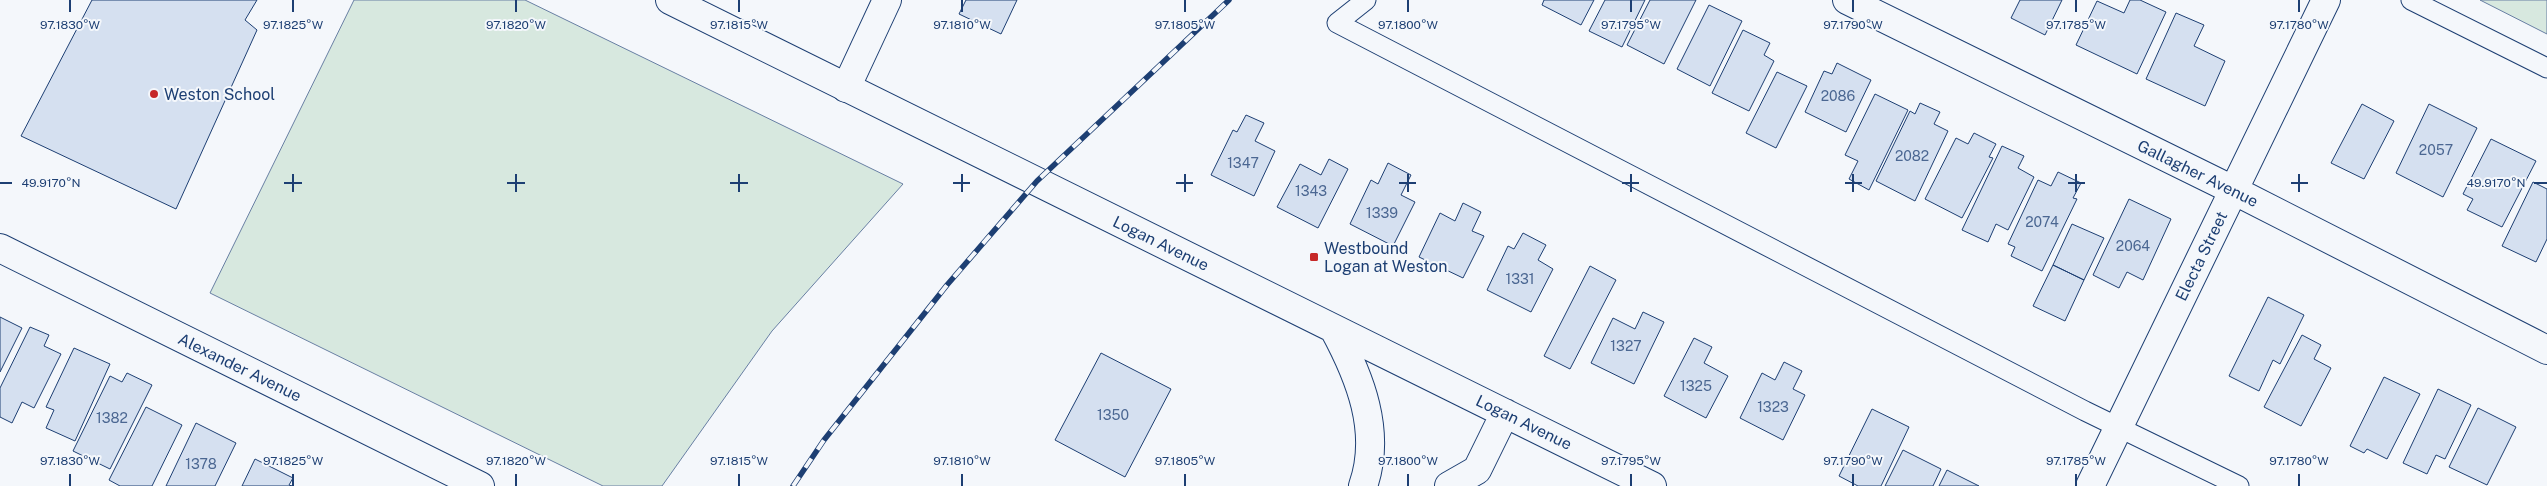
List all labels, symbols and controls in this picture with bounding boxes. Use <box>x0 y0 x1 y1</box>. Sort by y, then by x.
text: 97.1830°W <box>40 18 101 32</box>
text: 97.1825°W <box>263 18 324 32</box>
text: 97.1820°W <box>486 18 546 32</box>
text: 97.1815°W <box>710 18 769 32</box>
text: 97.1810°W <box>933 18 991 32</box>
text: 97.1805°W <box>1155 18 1216 32</box>
text: 97.1800°W <box>1378 18 1439 32</box>
text: 97.1795°W <box>1601 18 1661 32</box>
text: 97.1790°W <box>1823 18 1883 32</box>
text: 97.1785°W <box>2046 18 2107 32</box>
text: 97.1780°W <box>2269 18 2329 32</box>
place label: Weston School <box>164 85 275 104</box>
marker: Weston School <box>148 88 160 100</box>
house number: 2086 <box>1821 88 1856 104</box>
street label: Gallagher Avenue <box>2134 136 2261 211</box>
house number: 2057 <box>2419 142 2453 158</box>
house number: 2082 <box>1895 148 1929 164</box>
house number: 1347 <box>1227 155 1259 171</box>
text: 49.9170°N <box>21 176 81 190</box>
text: 49.9170°N <box>2466 176 2526 190</box>
house number: 1343 <box>1295 183 1327 199</box>
house number: 1339 <box>1366 205 1398 221</box>
street label: Electa Street <box>2172 208 2231 304</box>
street label: Logan Avenue <box>1110 212 1212 275</box>
house number: 2074 <box>2025 214 2059 230</box>
house number: 2064 <box>2116 238 2150 254</box>
place label: Westbound Logan at Weston <box>1324 239 1448 276</box>
marker: Westbound Logan at Weston <box>1308 251 1320 263</box>
house number: 1331 <box>1506 271 1534 287</box>
street label: Alexander Avenue <box>175 329 305 406</box>
house number: 1327 <box>1610 338 1642 354</box>
house number: 1325 <box>1680 378 1712 394</box>
street label: Logan Avenue <box>1473 391 1575 454</box>
house number: 1323 <box>1757 399 1789 415</box>
house number: 1350 <box>1097 407 1129 423</box>
house number: 1382 <box>96 410 128 426</box>
text: 97.1830°W <box>40 454 101 468</box>
text: 97.1825°W <box>263 454 324 468</box>
text: 97.1820°W <box>486 454 546 468</box>
text: 97.1815°W <box>710 454 769 468</box>
text: 97.1810°W <box>933 454 991 468</box>
text: 97.1805°W <box>1155 454 1216 468</box>
text: 97.1800°W <box>1378 454 1439 468</box>
text: 97.1795°W <box>1601 454 1661 468</box>
text: 97.1790°W <box>1823 454 1883 468</box>
text: 97.1785°W <box>2046 454 2107 468</box>
text: 97.1780°W <box>2269 454 2329 468</box>
house number: 1378 <box>185 456 217 472</box>

